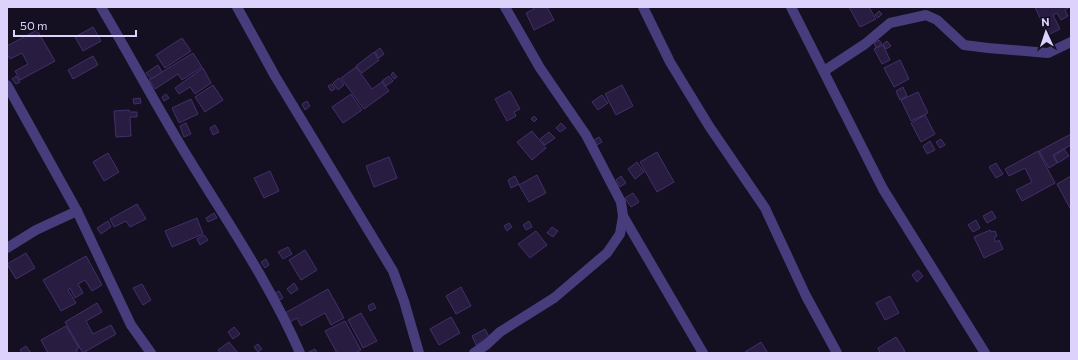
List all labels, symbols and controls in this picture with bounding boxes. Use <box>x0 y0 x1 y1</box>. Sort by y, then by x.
scale bar <box>14 12 136 38</box>
north arrow <box>1026 12 1066 52</box>
text: N <box>1041 15 1050 28</box>
text: 50 m <box>20 18 48 32</box>

